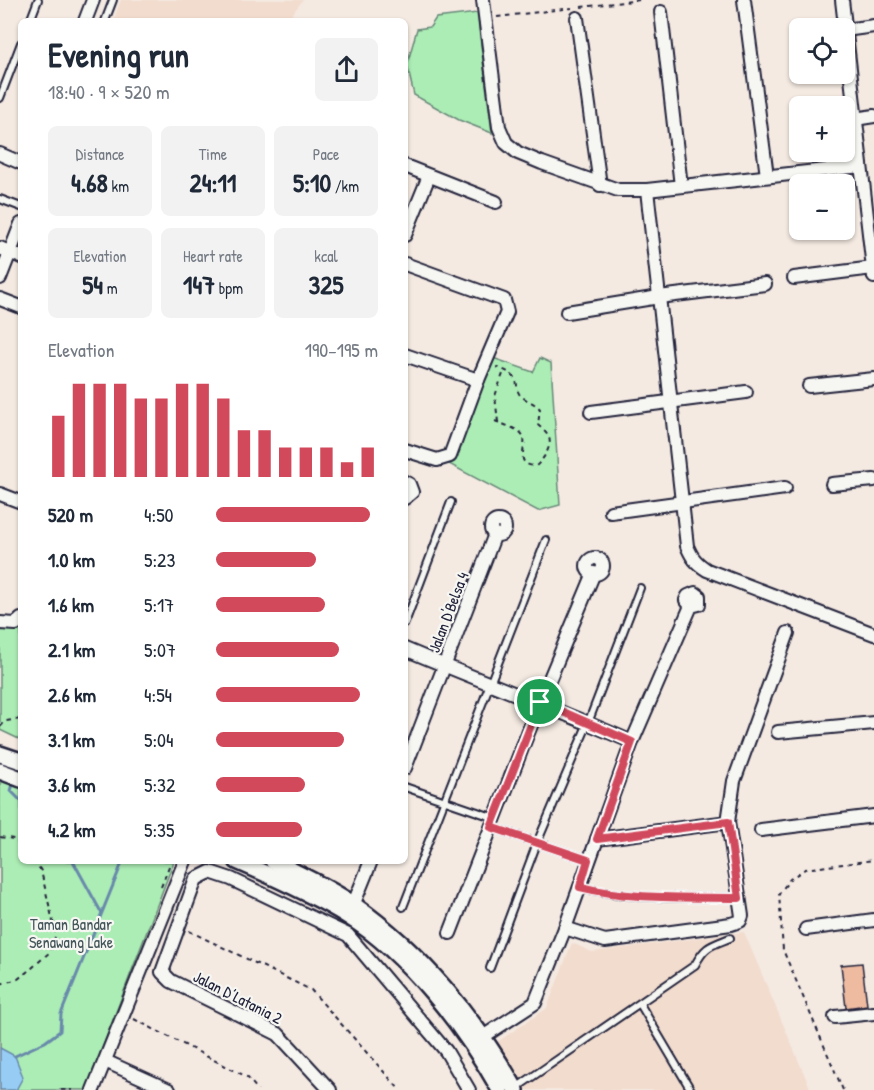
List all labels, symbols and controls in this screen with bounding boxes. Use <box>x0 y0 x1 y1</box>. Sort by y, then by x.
map controls <box>789 18 855 240</box>
button: locate <box>789 18 855 84</box>
text: Evening run <box>48 33 189 77</box>
button: share <box>315 38 378 101</box>
text: 18:40 · 9 × 520 m <box>48 78 170 105</box>
button: + <box>789 96 855 162</box>
text: Distance <box>76 143 124 165</box>
text: Time <box>199 143 227 165</box>
text: Pace <box>313 143 339 165</box>
text: 4.68 <box>71 165 108 200</box>
text: 24:11 <box>190 165 236 200</box>
text: 5:10 <box>293 165 331 200</box>
button: − <box>789 174 855 240</box>
text: km <box>108 175 129 197</box>
text: /km <box>331 175 359 197</box>
text: Elevation <box>73 245 127 267</box>
text: Heart rate <box>183 245 243 267</box>
text: kcal <box>314 245 338 267</box>
text: 54 <box>82 267 103 302</box>
text: 147 <box>183 267 215 302</box>
text: 325 <box>309 267 343 302</box>
text: m <box>103 277 118 299</box>
text: bpm <box>215 277 243 299</box>
text: Elevation <box>48 336 114 363</box>
text: 190–195 m <box>305 336 378 363</box>
text: 520 m <box>48 501 93 528</box>
text: 4:50 <box>144 501 174 528</box>
text: 1.0 km <box>48 546 95 573</box>
text: 5:23 <box>144 546 175 573</box>
street label: Jalan D'Belsa 4 <box>423 569 473 655</box>
text: 1.6 km <box>48 591 94 618</box>
text: 5:17 <box>144 591 174 618</box>
text: 2.1 km <box>48 636 95 663</box>
text: 5:07 <box>144 636 176 663</box>
pin <box>514 676 565 727</box>
text: 2.6 km <box>48 681 96 708</box>
text: 4:54 <box>144 681 172 708</box>
icon: arrive <box>523 685 556 718</box>
text: 3.1 km <box>48 726 95 753</box>
text: 5:04 <box>144 726 174 753</box>
text: 3.6 km <box>48 771 96 798</box>
text: 5:32 <box>144 771 175 798</box>
text: 4.2 km <box>48 816 96 843</box>
text: 5:35 <box>144 816 175 843</box>
park label: Taman Bandar Senawang Lake <box>29 913 114 953</box>
street label: Jalan D’Latania 2 <box>190 965 287 1029</box>

